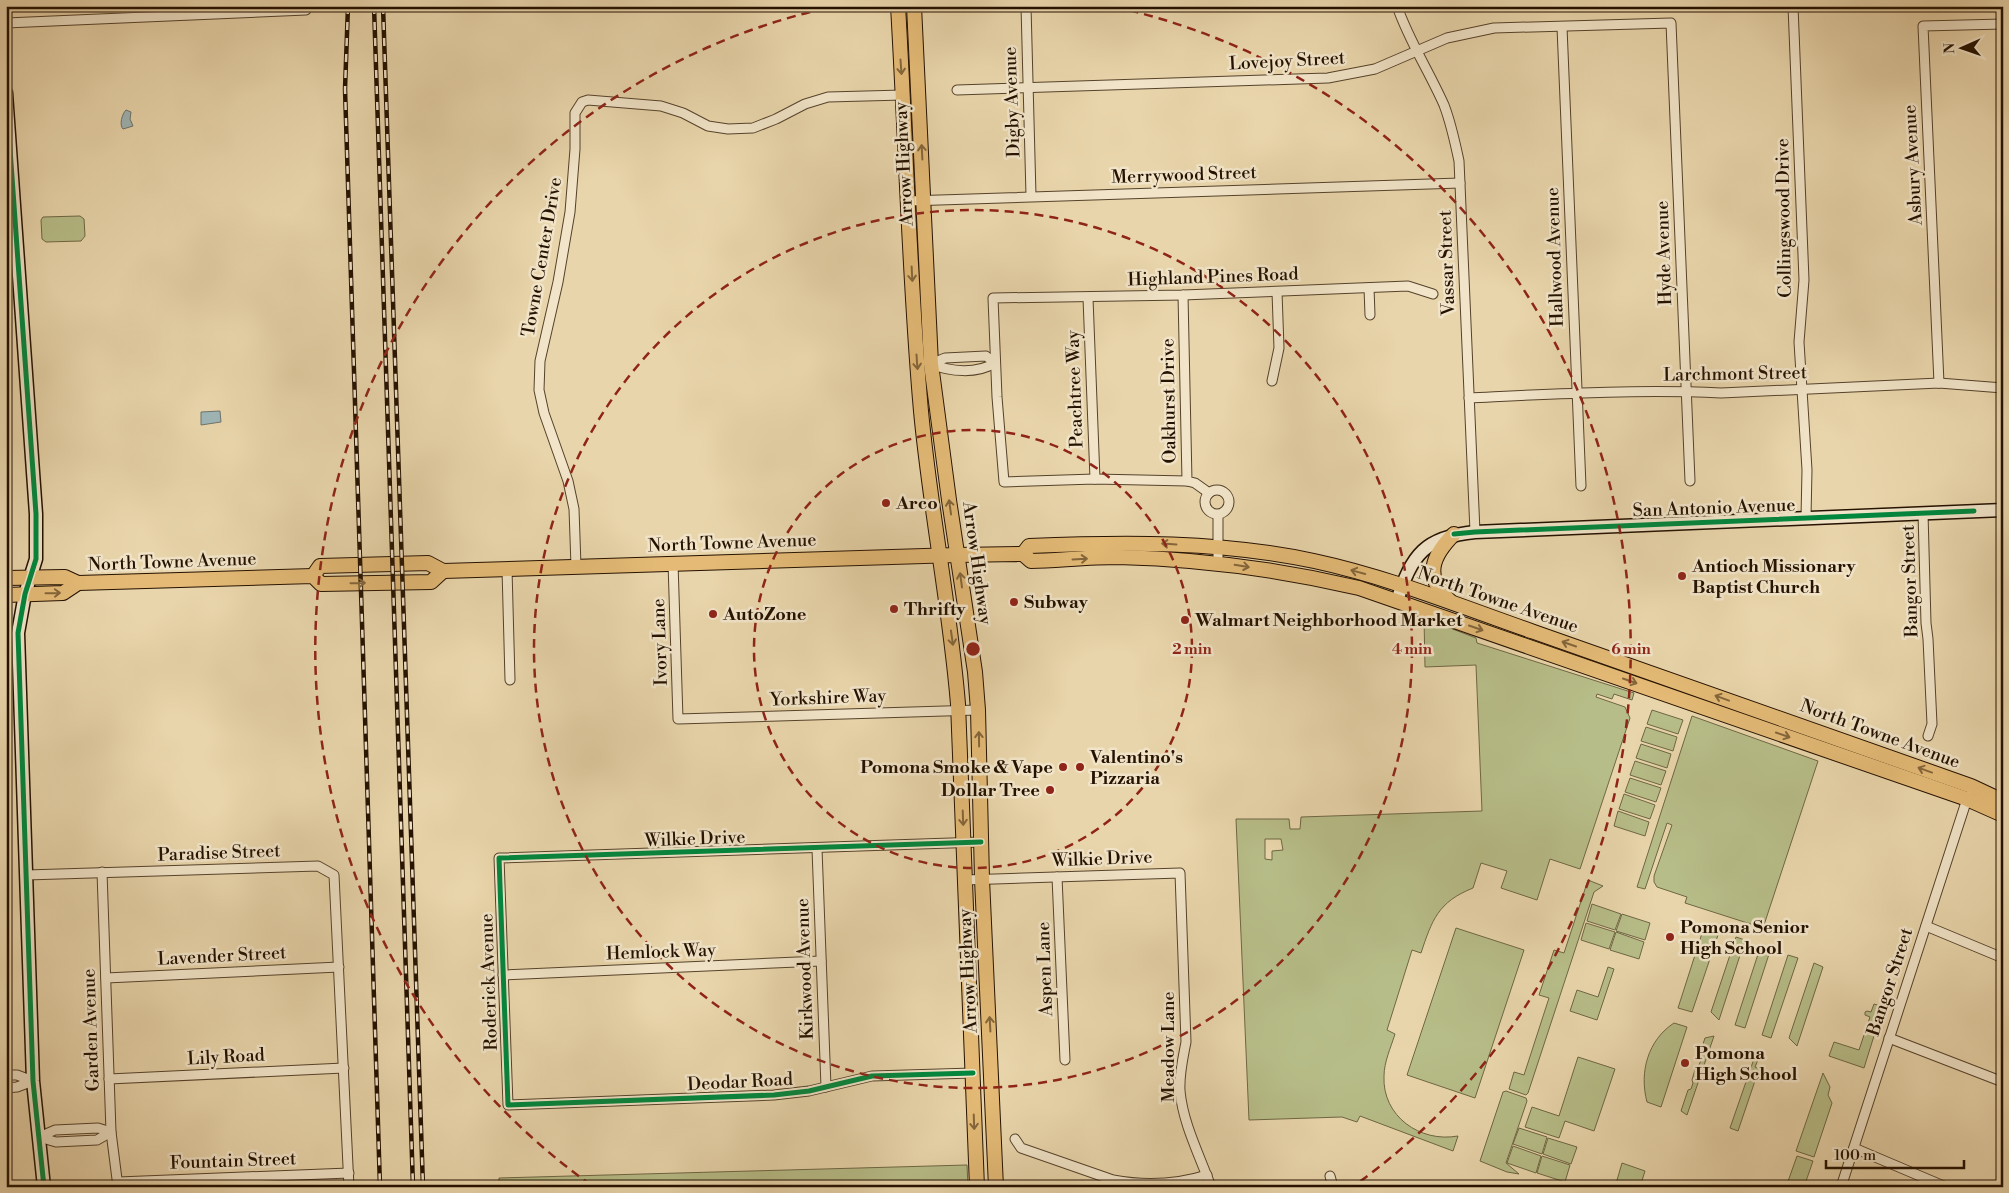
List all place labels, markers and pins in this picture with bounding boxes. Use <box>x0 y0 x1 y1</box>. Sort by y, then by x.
place label: Arco <box>895 492 938 515</box>
marker: Arco <box>880 497 892 509</box>
place label: Antioch Missionary Baptist Church <box>1691 555 1857 599</box>
marker: Antioch Missionary Baptist Church <box>1676 570 1688 582</box>
place label: Subway <box>1024 591 1089 614</box>
marker: Subway <box>1008 596 1020 608</box>
place label: Thrifty <box>904 598 966 621</box>
place label: AutoZone <box>722 603 807 626</box>
marker: Thrifty <box>888 603 900 615</box>
marker: AutoZone <box>707 608 719 620</box>
place label: Walmart Neighborhood Market <box>1194 609 1463 632</box>
marker: Walmart Neighborhood Market <box>1179 614 1191 626</box>
centre of rings <box>964 640 982 658</box>
place label: Valentino's Pizzaria <box>1089 746 1183 790</box>
place label: Pomona Smoke & Vape <box>860 756 1053 779</box>
marker: Pomona Smoke & Vape <box>1057 761 1069 773</box>
marker: Valentino's Pizzaria <box>1074 761 1086 773</box>
place label: Dollar Tree <box>941 779 1040 802</box>
marker: Dollar Tree <box>1044 784 1056 796</box>
place label: Pomona Senior High School <box>1680 916 1809 960</box>
marker: Pomona Senior High School <box>1664 931 1676 943</box>
place label: Pomona High School <box>1695 1042 1798 1086</box>
marker: Pomona High School <box>1679 1057 1691 1069</box>

